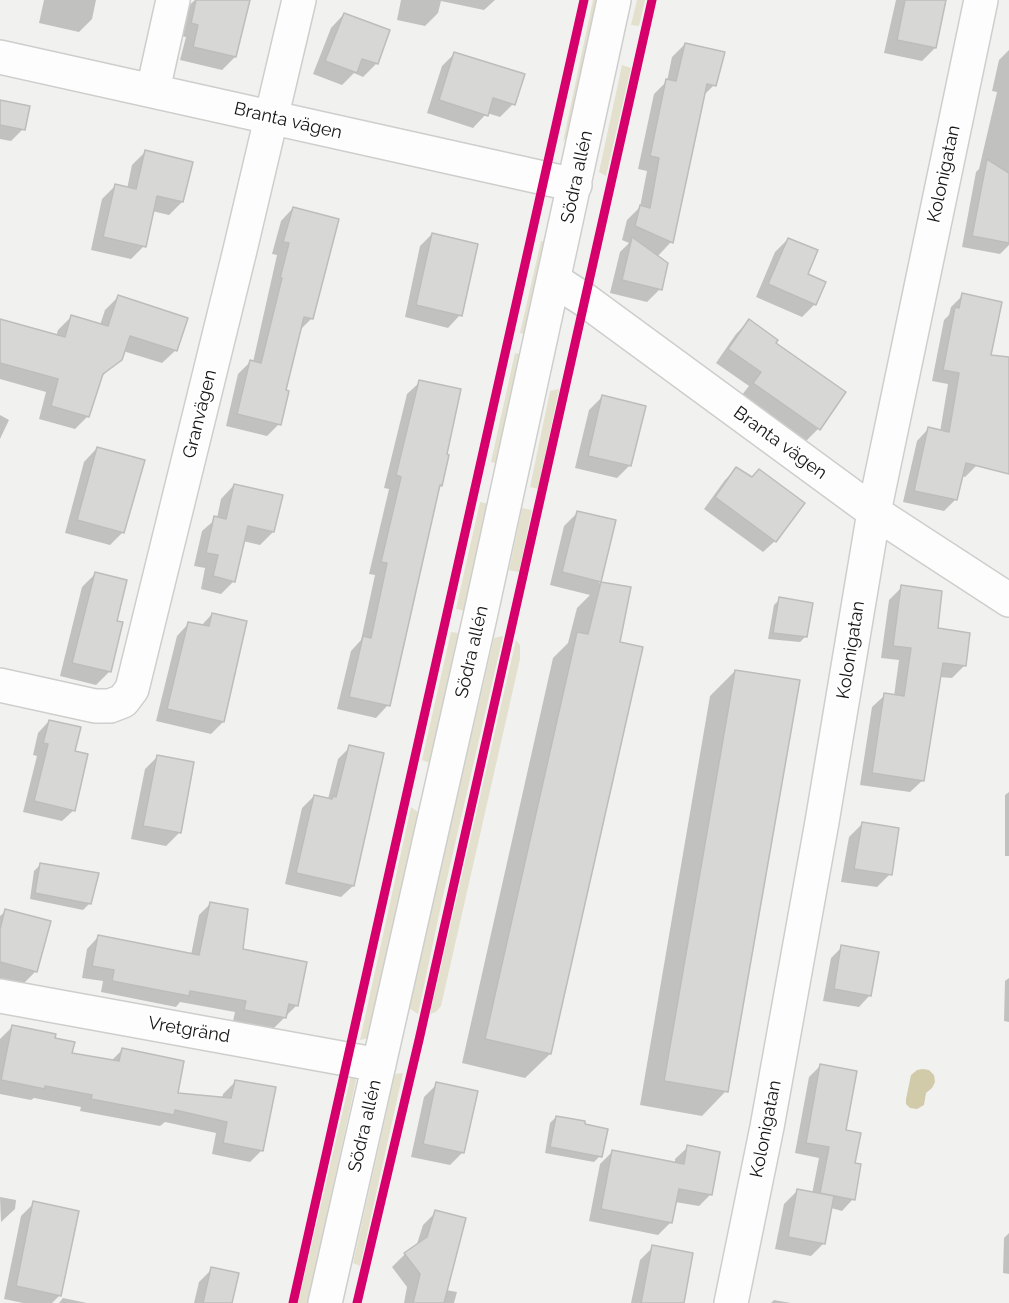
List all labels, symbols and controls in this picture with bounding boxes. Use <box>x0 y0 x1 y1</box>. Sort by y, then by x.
street label: Branta vägen <box>232 98 344 144</box>
street label: Kolonigatan <box>923 123 965 225</box>
street label: Södra allén <box>557 129 597 225</box>
street label: Granvägen <box>179 367 221 461</box>
street label: Branta vägen <box>729 402 831 484</box>
street label: Kolonigatan <box>833 599 869 701</box>
street label: Södra allén <box>451 604 493 700</box>
street label: Vretgränd <box>146 1012 232 1048</box>
street label: Södra allén <box>344 1078 386 1174</box>
street label: Kolonigatan <box>746 1078 786 1180</box>

